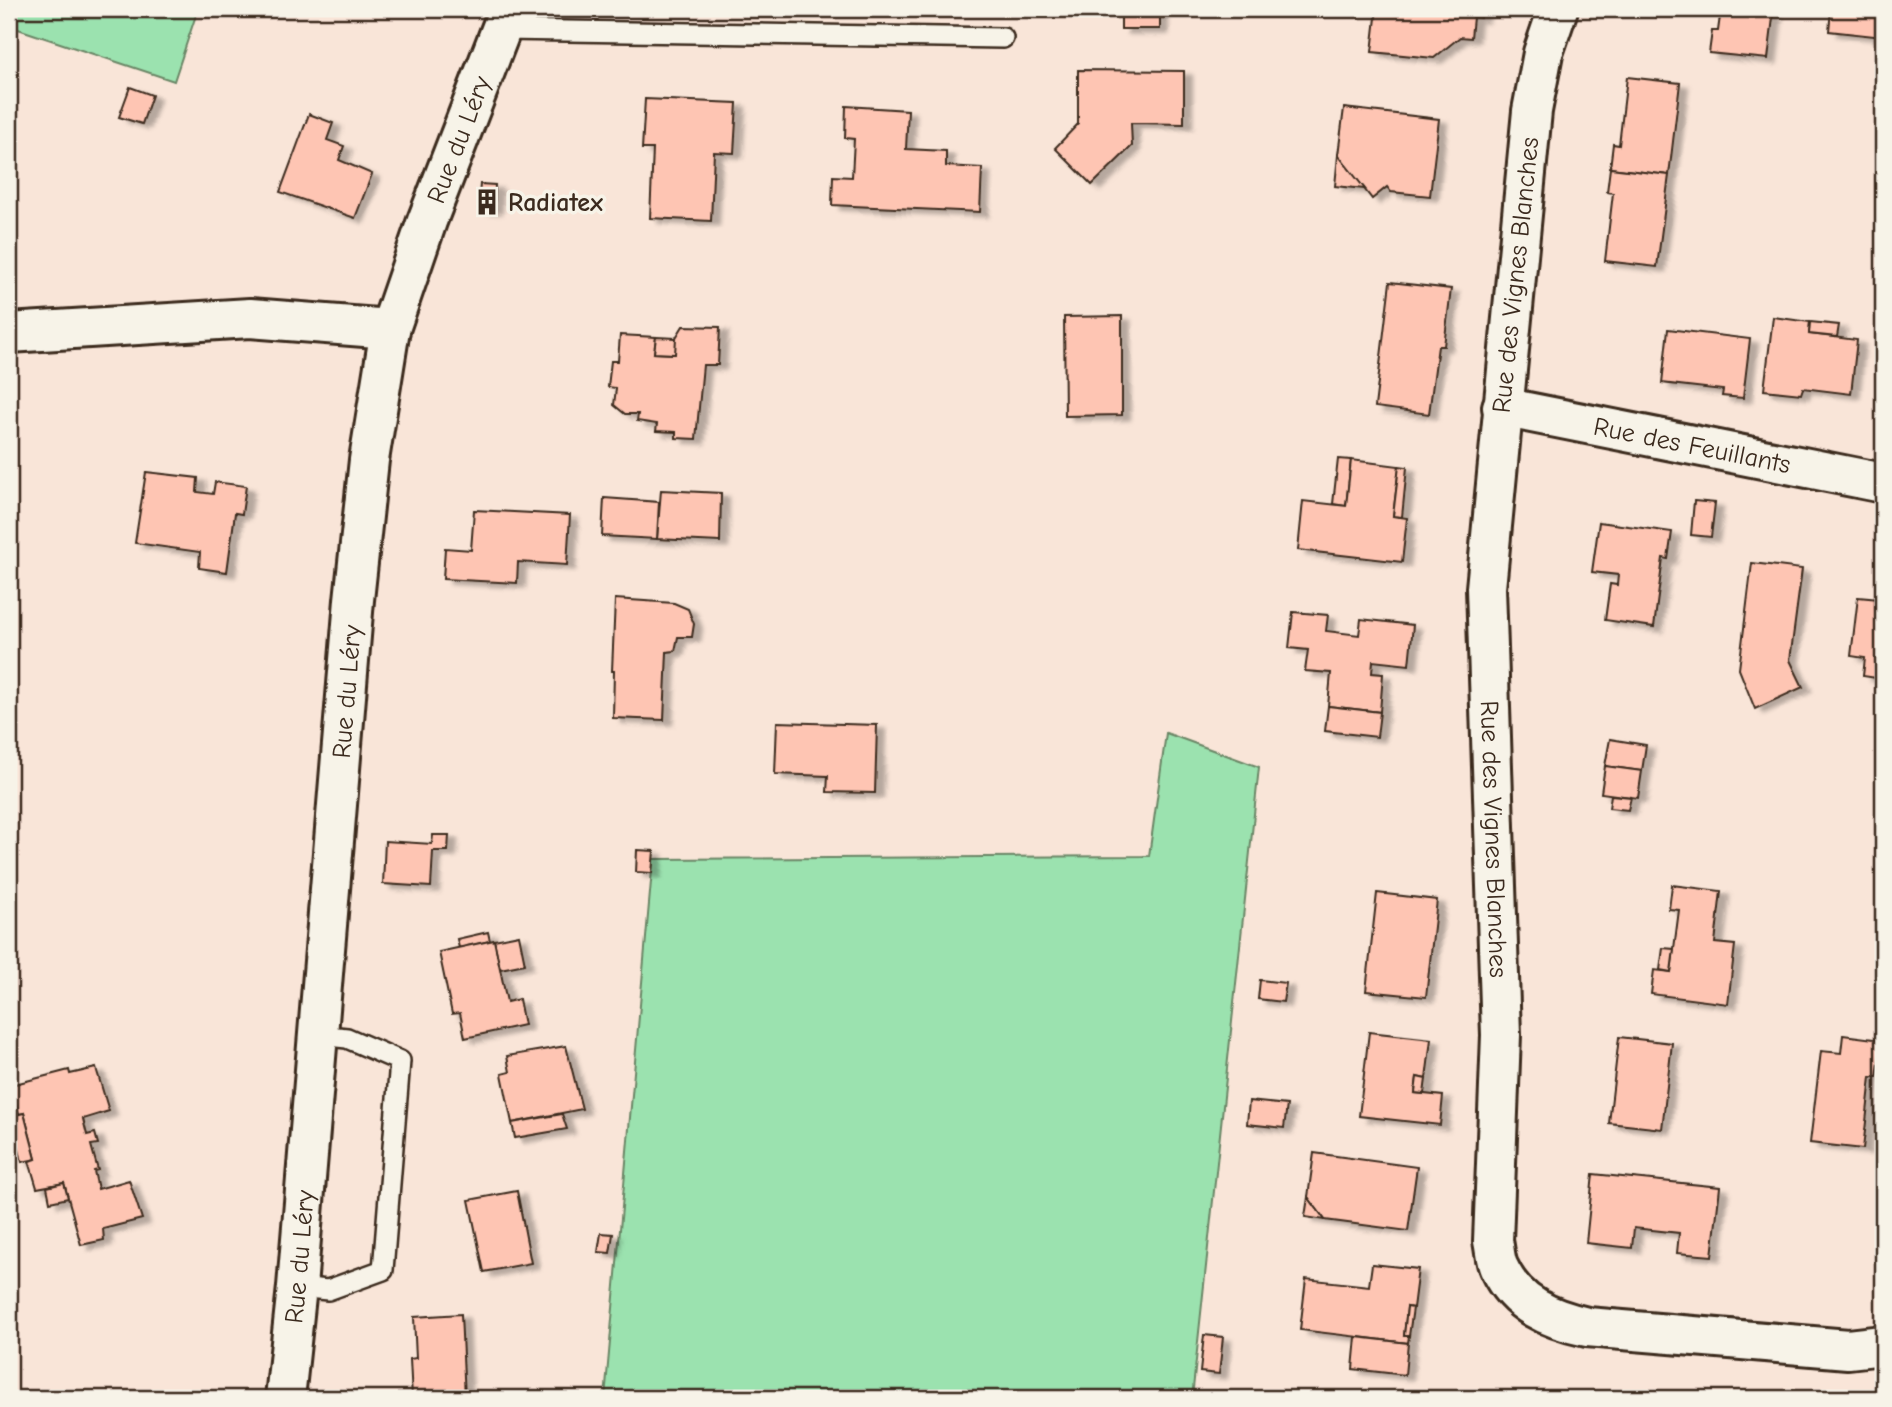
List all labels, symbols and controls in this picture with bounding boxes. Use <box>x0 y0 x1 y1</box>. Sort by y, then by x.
street label: Rue du Léry <box>421 72 498 208</box>
street label: Rue des Vignes Blanches <box>1487 136 1545 415</box>
building icon: Radiatex <box>472 187 502 217</box>
place label: Radiatex <box>508 188 603 218</box>
street label: Rue des Feuillants <box>1591 412 1793 480</box>
street label: Rue du Léry <box>327 623 368 760</box>
street label: Rue des Vignes Blanches <box>1474 700 1513 978</box>
street label: Rue du Léry <box>279 1189 321 1325</box>

